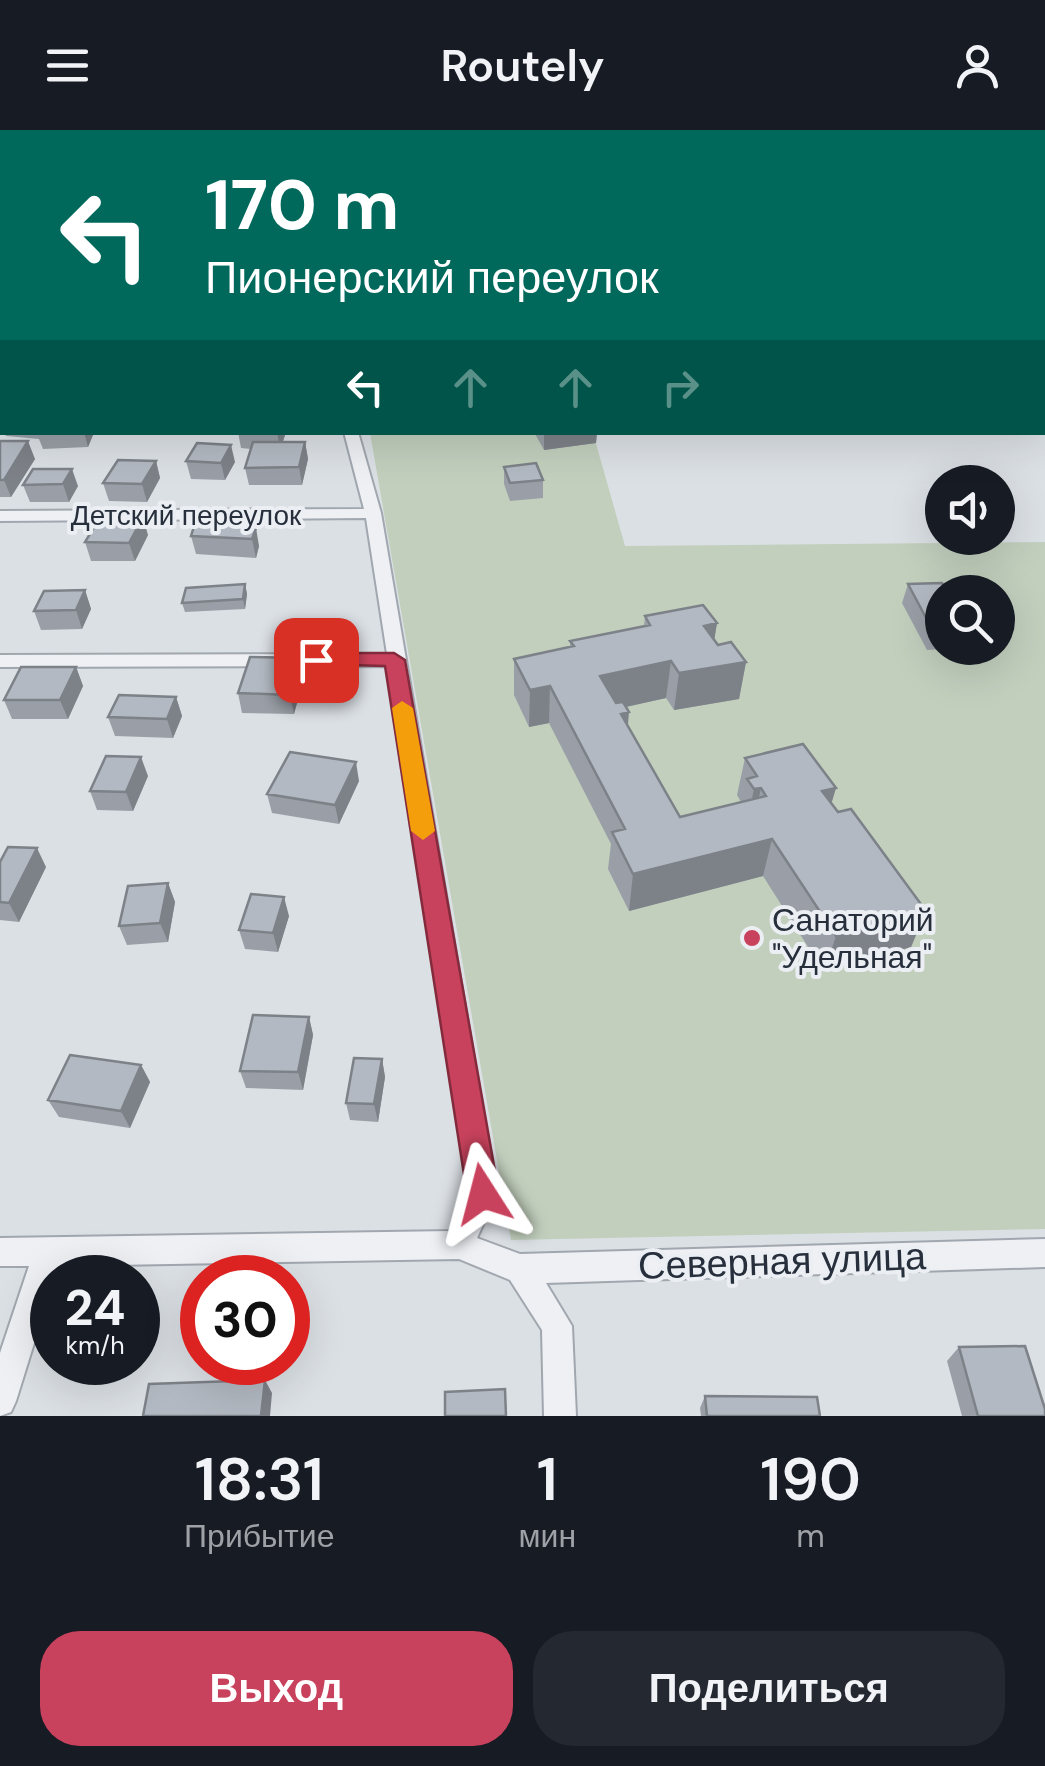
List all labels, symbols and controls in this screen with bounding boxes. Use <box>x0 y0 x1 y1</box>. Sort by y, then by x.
text: Routely <box>441 36 604 95</box>
icon: menu <box>40 38 95 93</box>
icon: person <box>950 38 1005 93</box>
text: 170 m <box>205 160 399 251</box>
icon: left <box>40 170 170 300</box>
text: Пионерский переулок <box>205 248 659 307</box>
icon: left <box>338 360 393 415</box>
icon: ahead <box>443 360 498 415</box>
icon: ahead <box>548 360 603 415</box>
icon: right <box>653 360 708 415</box>
map controls <box>925 465 1015 665</box>
button: sound <box>925 465 1015 555</box>
street label: Детский переулок <box>71 497 302 534</box>
button: search <box>925 575 1015 665</box>
pin <box>274 618 359 703</box>
icon: arrive <box>289 633 344 688</box>
place label: Санаторий "Удельная" <box>772 899 934 978</box>
marker: Санаторий "Удельная" <box>741 927 763 949</box>
position arrow <box>431 1142 535 1246</box>
street label: Северная улица <box>637 1231 928 1291</box>
speed limit sign: 30 <box>180 1255 310 1385</box>
text: 24 <box>65 1275 126 1341</box>
text: km/h <box>65 1329 125 1362</box>
text: 18:31 <box>195 1440 324 1519</box>
text: 1 <box>537 1440 558 1519</box>
text: 190 <box>760 1440 861 1519</box>
text: Прибытие <box>184 1515 334 1557</box>
text: мин <box>519 1515 576 1557</box>
text: m <box>796 1515 825 1557</box>
button: Выход <box>40 1631 513 1746</box>
button: Поделиться <box>533 1631 1005 1746</box>

